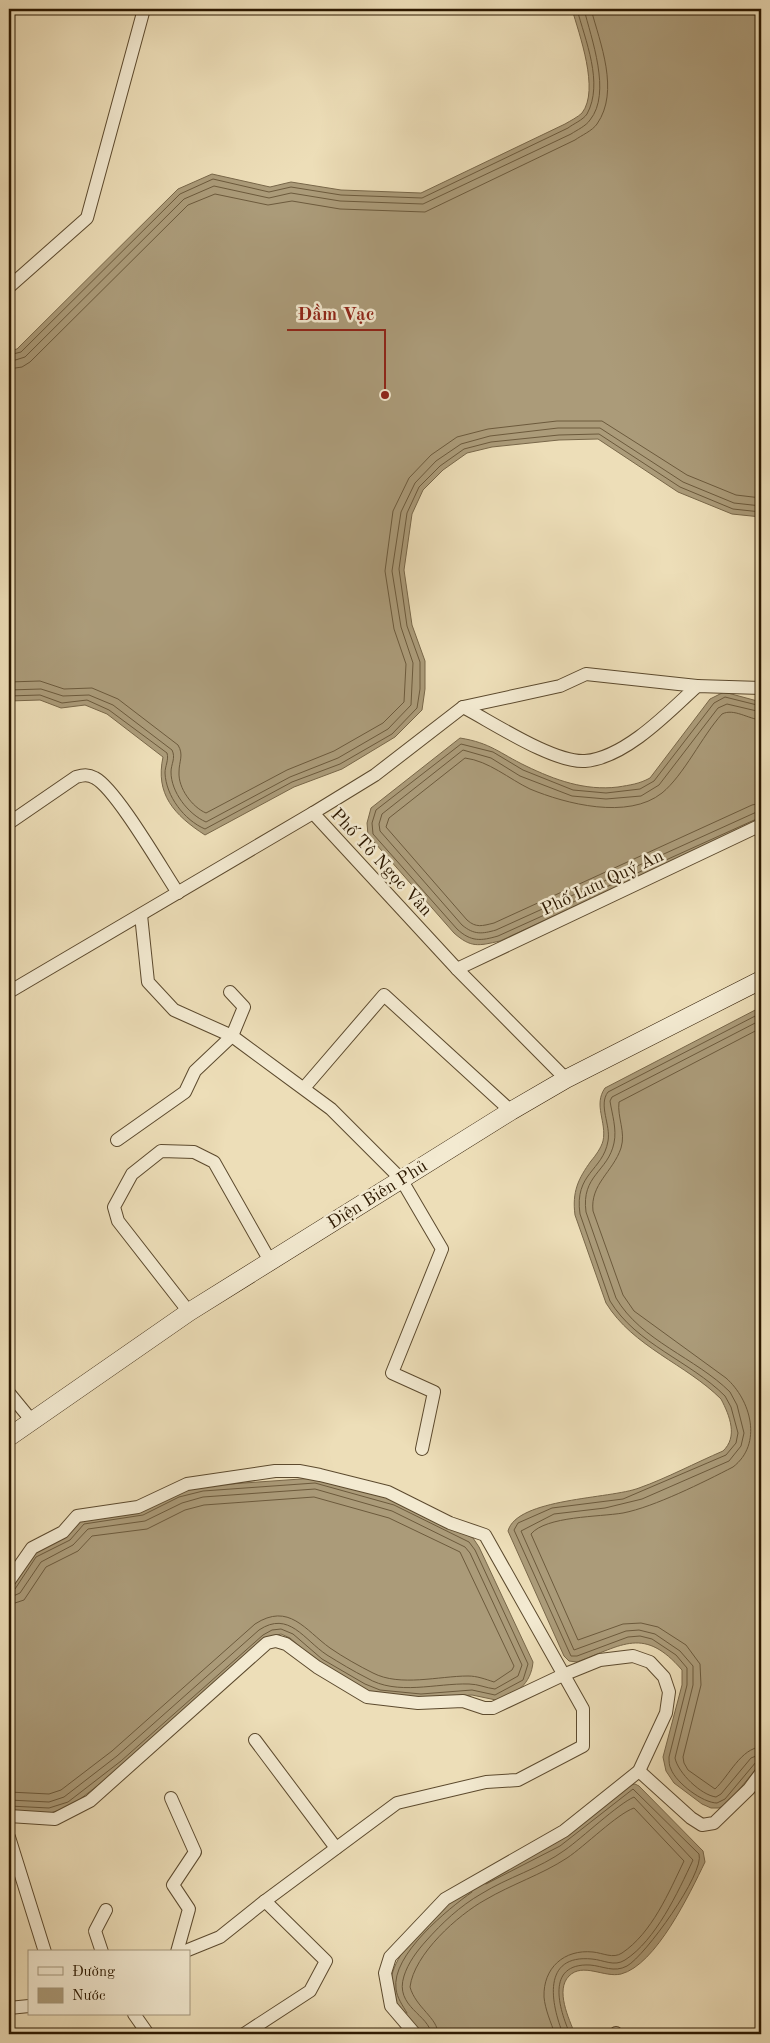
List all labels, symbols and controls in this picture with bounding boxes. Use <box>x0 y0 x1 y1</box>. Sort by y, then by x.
callout: Đầm Vạc <box>287 296 385 330</box>
text: Đầm Vạc <box>297 303 375 325</box>
street label: Phố Tô Ngọc Vân <box>327 805 436 920</box>
street label: Phố Lưu Quý An <box>538 846 667 919</box>
street label: Điện Biên Phủ <box>325 1157 431 1233</box>
legend <box>28 1950 190 2016</box>
text: Đường <box>72 1965 115 1980</box>
text: Nước <box>72 1989 106 2004</box>

